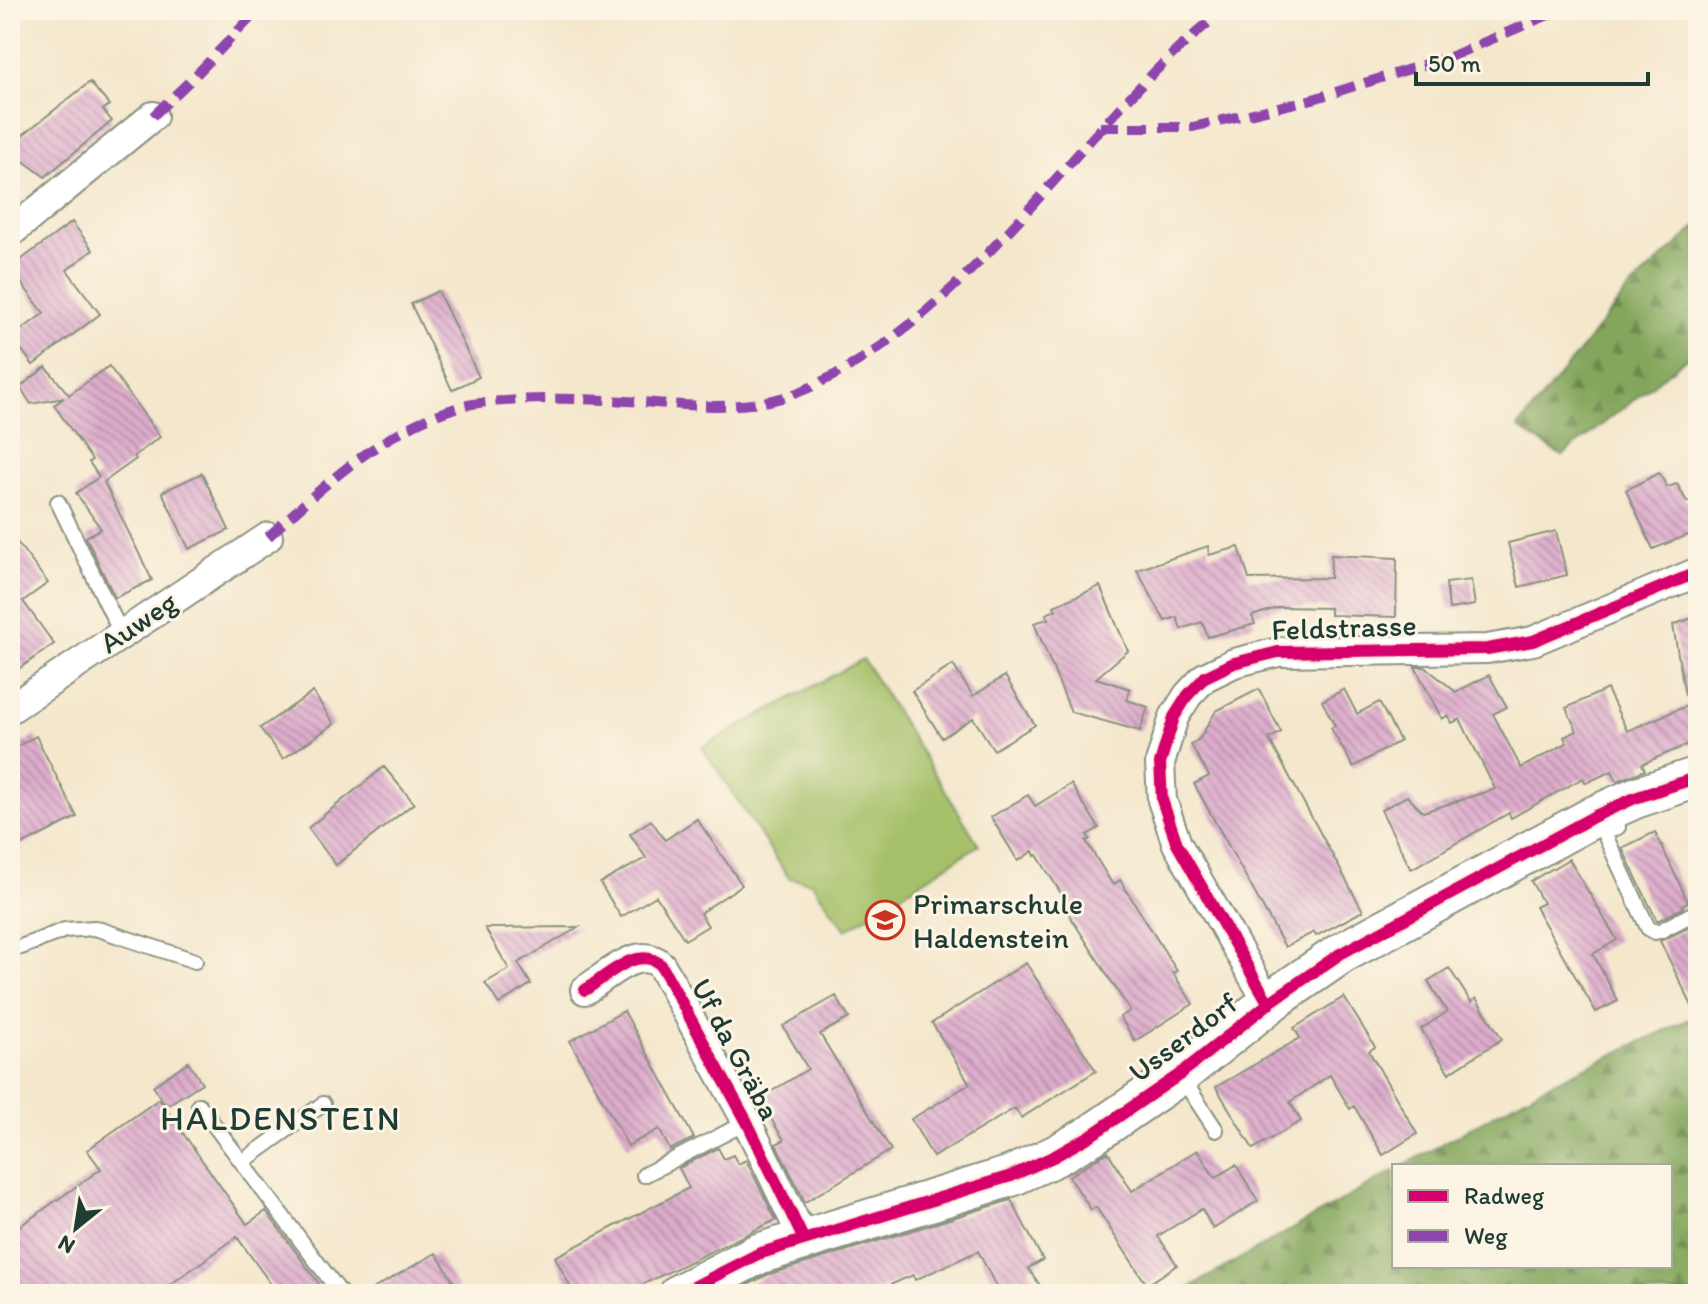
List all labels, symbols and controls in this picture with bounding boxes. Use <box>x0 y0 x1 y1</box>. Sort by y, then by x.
scale bar <box>1416 36 1648 86</box>
text: 50 m <box>1428 49 1481 78</box>
street label: Auweg <box>92 582 184 661</box>
street label: Feldstrasse <box>1271 606 1417 648</box>
place label: Primarschule Haldenstein <box>913 885 1083 956</box>
school or university icon: Primarschule Haldenstein <box>864 899 906 941</box>
street label: Uf da Gräba <box>683 972 789 1126</box>
street label: Usserdorf <box>1121 984 1245 1090</box>
district label: HALDENSTEIN <box>160 1098 402 1139</box>
legend <box>1392 1164 1672 1268</box>
text: Radweg <box>1464 1181 1545 1210</box>
north arrow <box>36 1188 116 1268</box>
text: Weg <box>1464 1221 1508 1250</box>
text: N <box>53 1229 79 1260</box>

